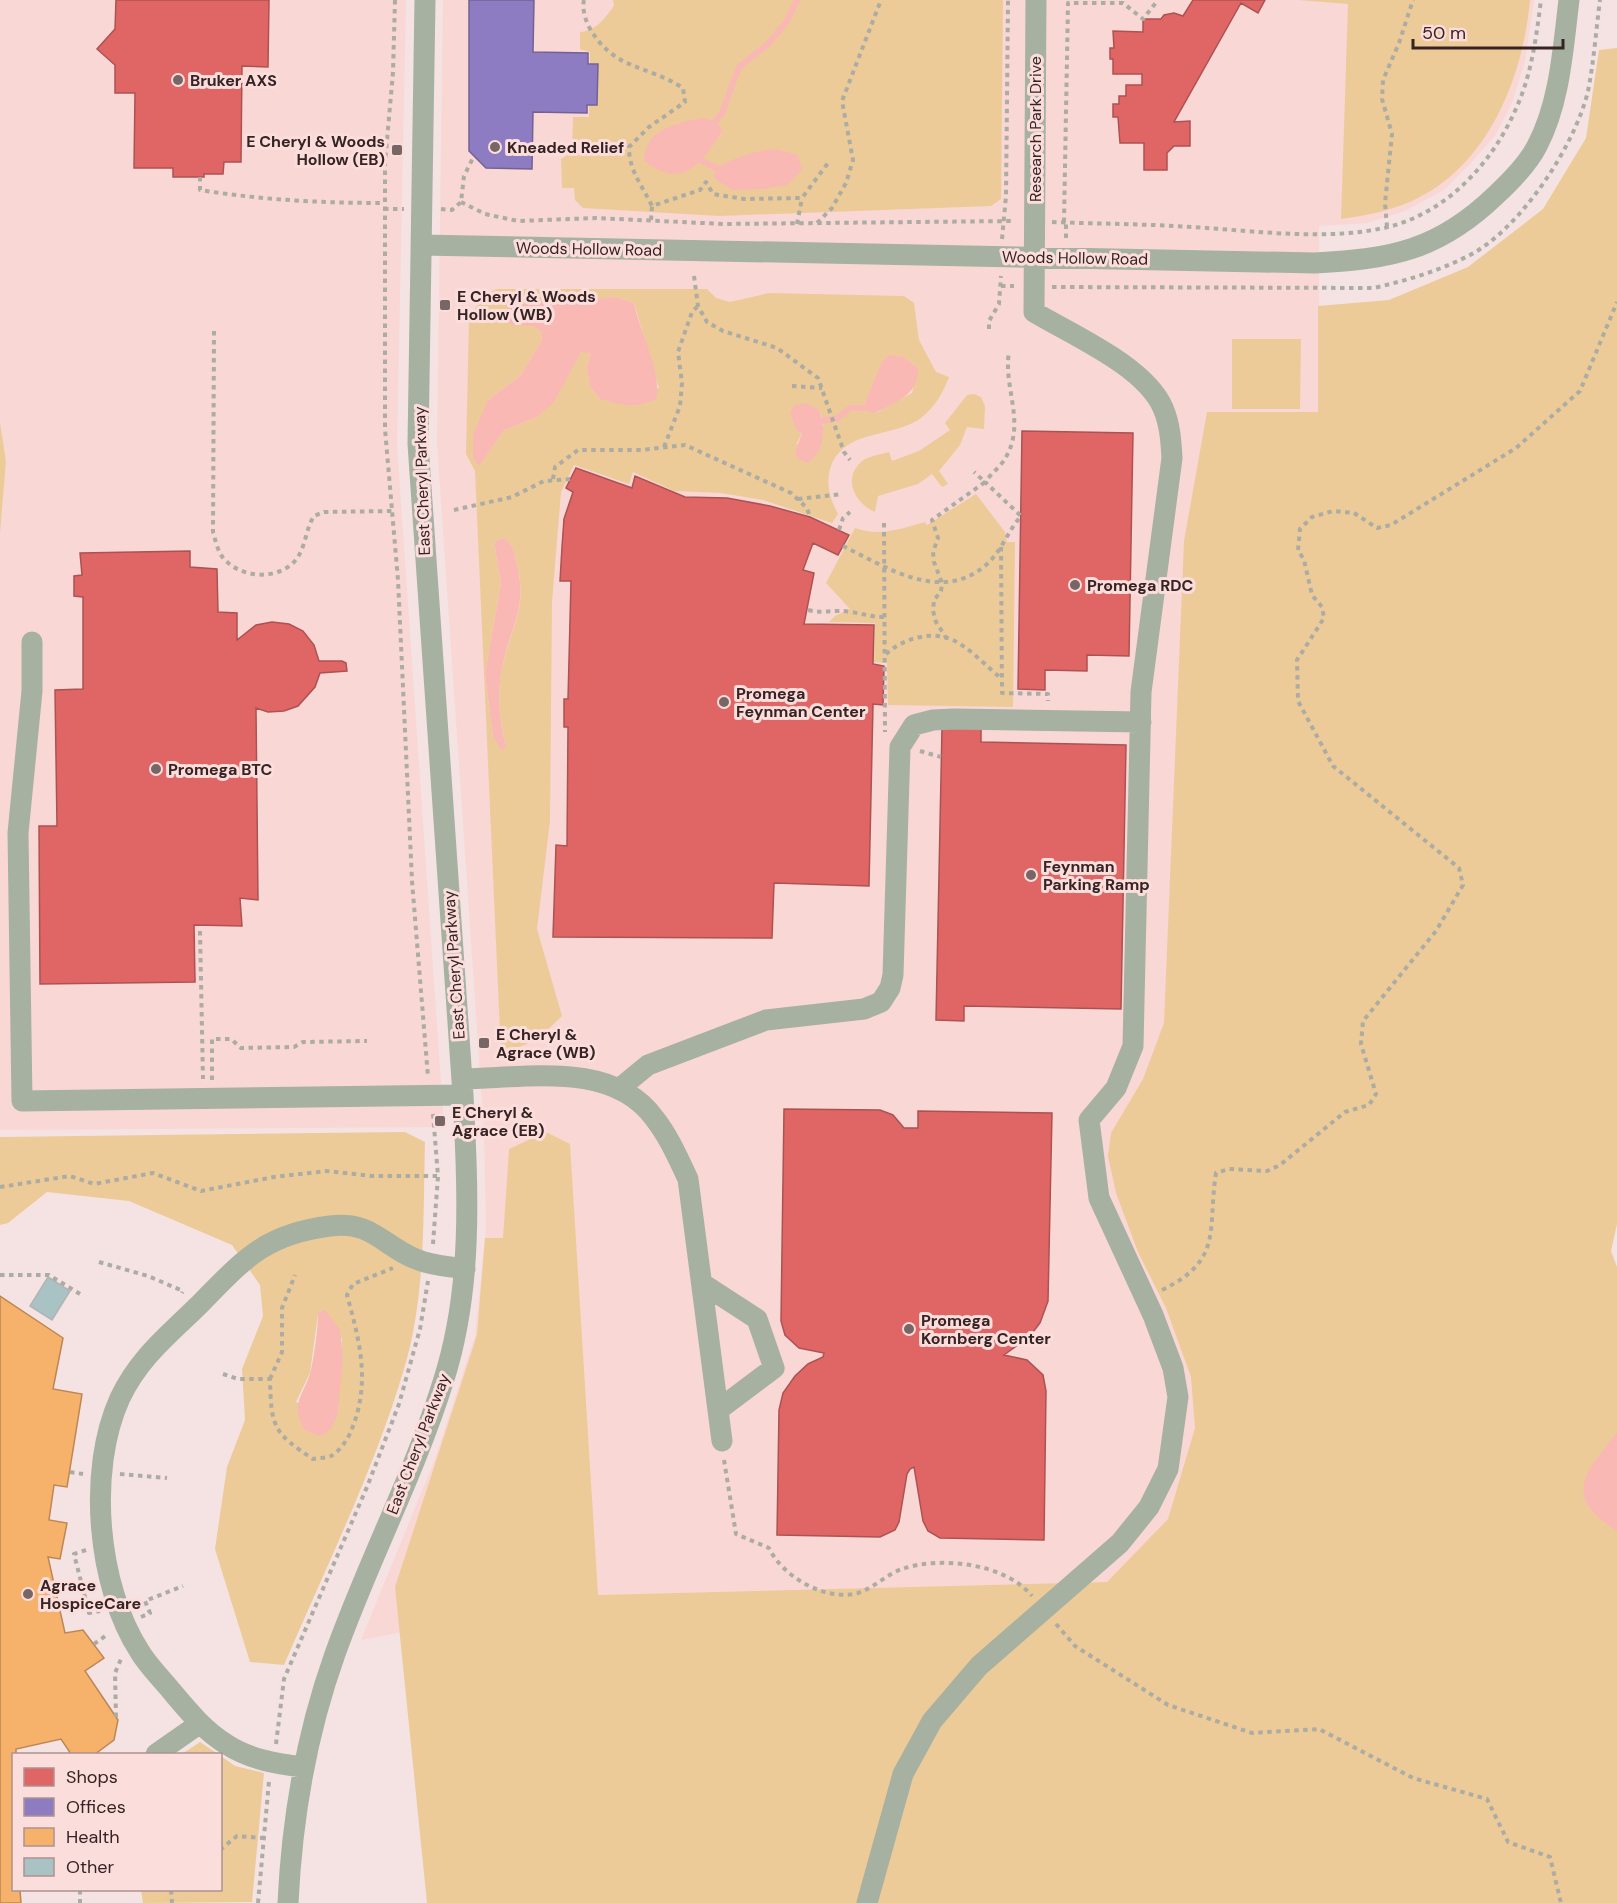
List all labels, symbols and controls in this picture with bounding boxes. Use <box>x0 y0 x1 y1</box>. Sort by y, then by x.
scale bar <box>1413 12 1563 50</box>
text: 50 m <box>1422 21 1466 45</box>
street label: Research Park Drive <box>1025 56 1046 202</box>
place label: Bruker AXS <box>190 70 277 91</box>
marker: Bruker AXS <box>171 73 185 87</box>
place label: E Cheryl & Woods Hollow (EB) <box>246 131 385 170</box>
place label: Kneaded Relief <box>507 137 624 158</box>
marker: Kneaded Relief <box>488 140 502 154</box>
marker: E Cheryl & Woods Hollow (EB) <box>390 143 404 157</box>
street label: Woods Hollow Road <box>516 237 662 261</box>
street label: Woods Hollow Road <box>1002 246 1148 270</box>
place label: E Cheryl & Woods Hollow (WB) <box>457 286 596 325</box>
marker: E Cheryl & Woods Hollow (WB) <box>438 298 452 312</box>
street label: East Cheryl Parkway <box>409 406 435 556</box>
place label: Promega RDC <box>1087 575 1194 596</box>
marker: Promega RDC <box>1068 578 1082 592</box>
place label: Promega Feynman Center <box>736 683 866 722</box>
marker: Promega Feynman Center <box>717 695 731 709</box>
place label: Promega BTC <box>168 759 272 780</box>
marker: Promega BTC <box>149 762 163 776</box>
place label: Feynman Parking Ramp <box>1043 856 1150 895</box>
marker: Feynman Parking Ramp <box>1024 868 1038 882</box>
street label: East Cheryl Parkway <box>438 890 470 1040</box>
place label: E Cheryl & Agrace (WB) <box>496 1024 595 1063</box>
marker: E Cheryl & Agrace (WB) <box>477 1036 491 1050</box>
place label: E Cheryl & Agrace (EB) <box>452 1102 544 1141</box>
marker: E Cheryl & Agrace (EB) <box>433 1114 447 1128</box>
place label: Promega Kornberg Center <box>921 1310 1051 1349</box>
marker: Promega Kornberg Center <box>902 1322 916 1336</box>
street label: East Cheryl Parkway <box>381 1370 455 1517</box>
place label: Agrace HospiceCare <box>40 1575 141 1614</box>
marker: Agrace HospiceCare <box>21 1587 35 1601</box>
legend <box>12 1753 222 1891</box>
text: Shops <box>66 1765 118 1789</box>
text: Offices <box>66 1795 126 1819</box>
text: Health <box>66 1825 120 1849</box>
text: Other <box>66 1855 115 1879</box>

